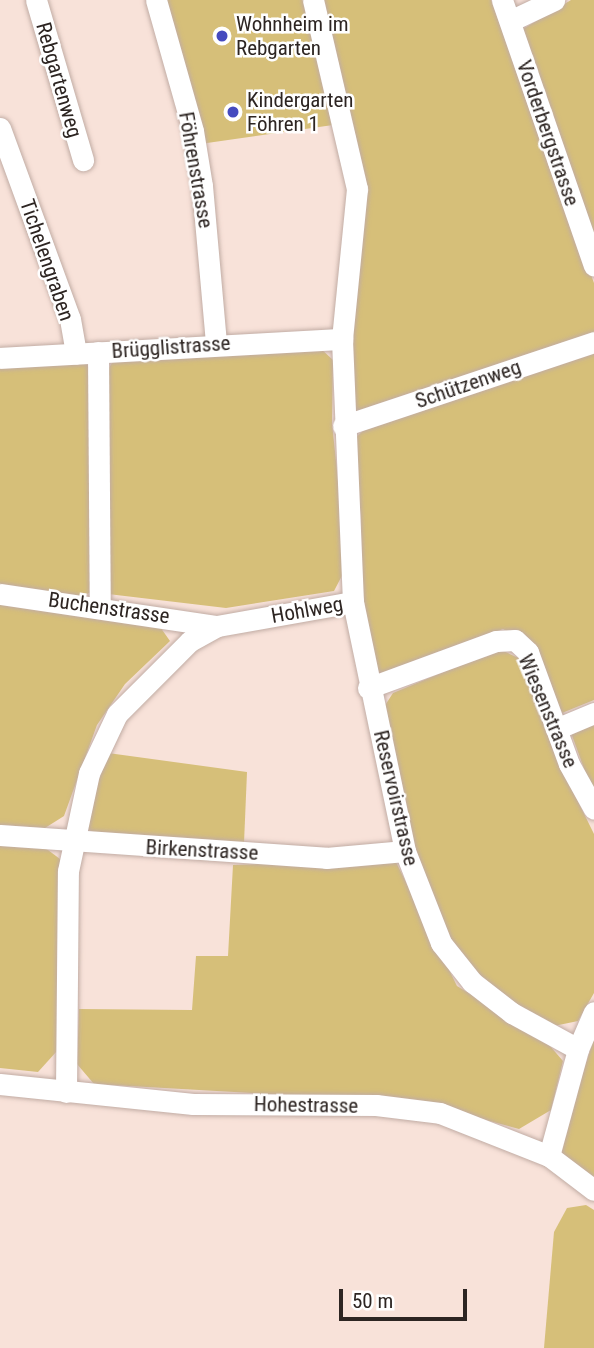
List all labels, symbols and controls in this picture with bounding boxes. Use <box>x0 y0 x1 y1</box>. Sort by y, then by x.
place label: Wohnheim im Rebgarten <box>236 11 349 61</box>
street label: Rebgartenweg <box>31 19 87 141</box>
marker: Wohnheim im Rebgarten <box>214 28 230 44</box>
street label: Vorderbergstrasse <box>511 57 585 209</box>
place label: Kindergarten Föhren 1 <box>247 87 353 137</box>
marker: Kindergarten Föhren 1 <box>225 104 241 120</box>
street label: Föhrenstrasse <box>173 110 219 230</box>
street label: Tichelengraben <box>14 196 80 324</box>
street label: Brügglistrasse <box>111 330 231 364</box>
street label: Schützenweg <box>412 354 524 414</box>
street label: Buchenstrasse <box>47 587 171 629</box>
street label: Hohlweg <box>269 591 345 629</box>
street label: Wiesenstrasse <box>513 650 583 772</box>
street label: Reservoirstrasse <box>368 728 424 868</box>
street label: Birkenstrasse <box>145 834 259 866</box>
street label: Hohestrasse <box>254 1091 358 1119</box>
scale bar <box>342 1274 470 1318</box>
text: 50 m <box>352 1289 393 1313</box>

